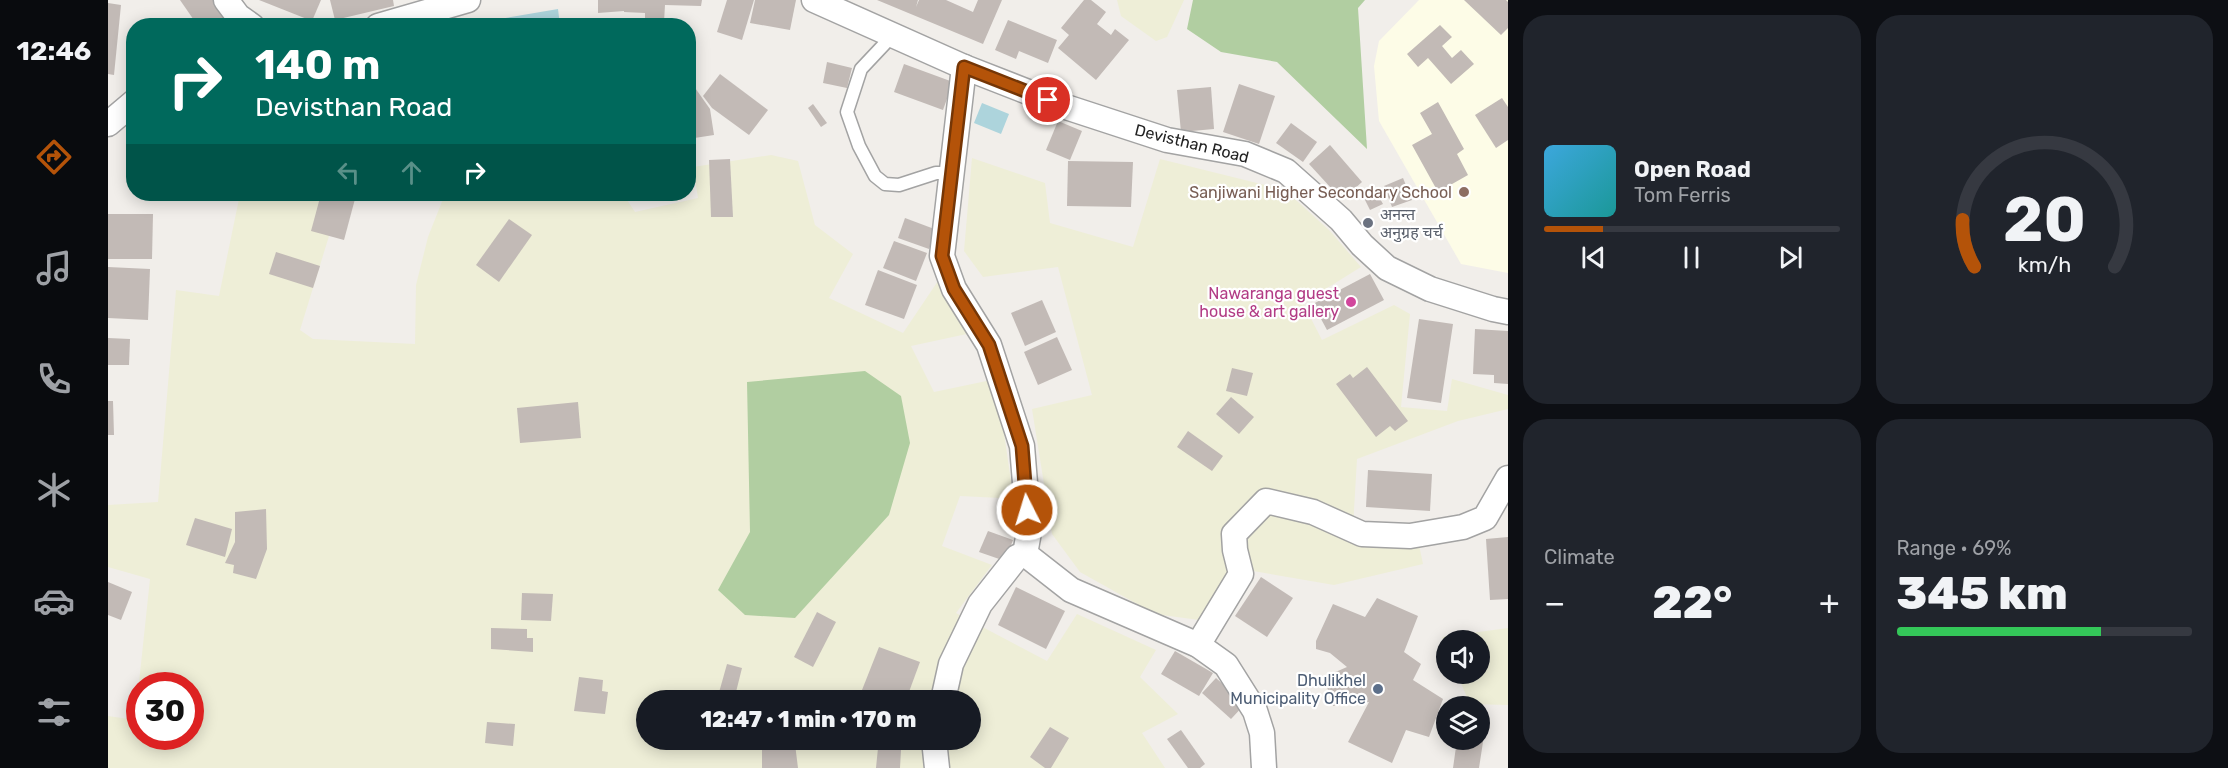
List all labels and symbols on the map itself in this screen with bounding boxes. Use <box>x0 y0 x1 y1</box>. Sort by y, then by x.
pin <box>1022 74 1073 125</box>
street label: Devisthan Road <box>1133 120 1251 167</box>
place label: Sanjiwani Higher Secondary School <box>1189 183 1452 202</box>
marker: Sanjiwani Higher Secondary School <box>1457 185 1471 199</box>
place label: अनन्त अनुग्रह चर्च <box>1380 205 1444 243</box>
marker: अनन्त अनुग्रह चर्च <box>1361 216 1375 230</box>
place label: Nawaranga guest house & art gallery <box>1199 284 1339 321</box>
marker: Nawaranga guest house & art gallery <box>1344 295 1358 309</box>
position arrow <box>995 478 1059 542</box>
place label: Dhulikhel Municipality Office <box>1230 671 1366 708</box>
speed limit sign: 30 <box>126 672 204 750</box>
marker: Dhulikhel Municipality Office <box>1371 682 1385 696</box>

